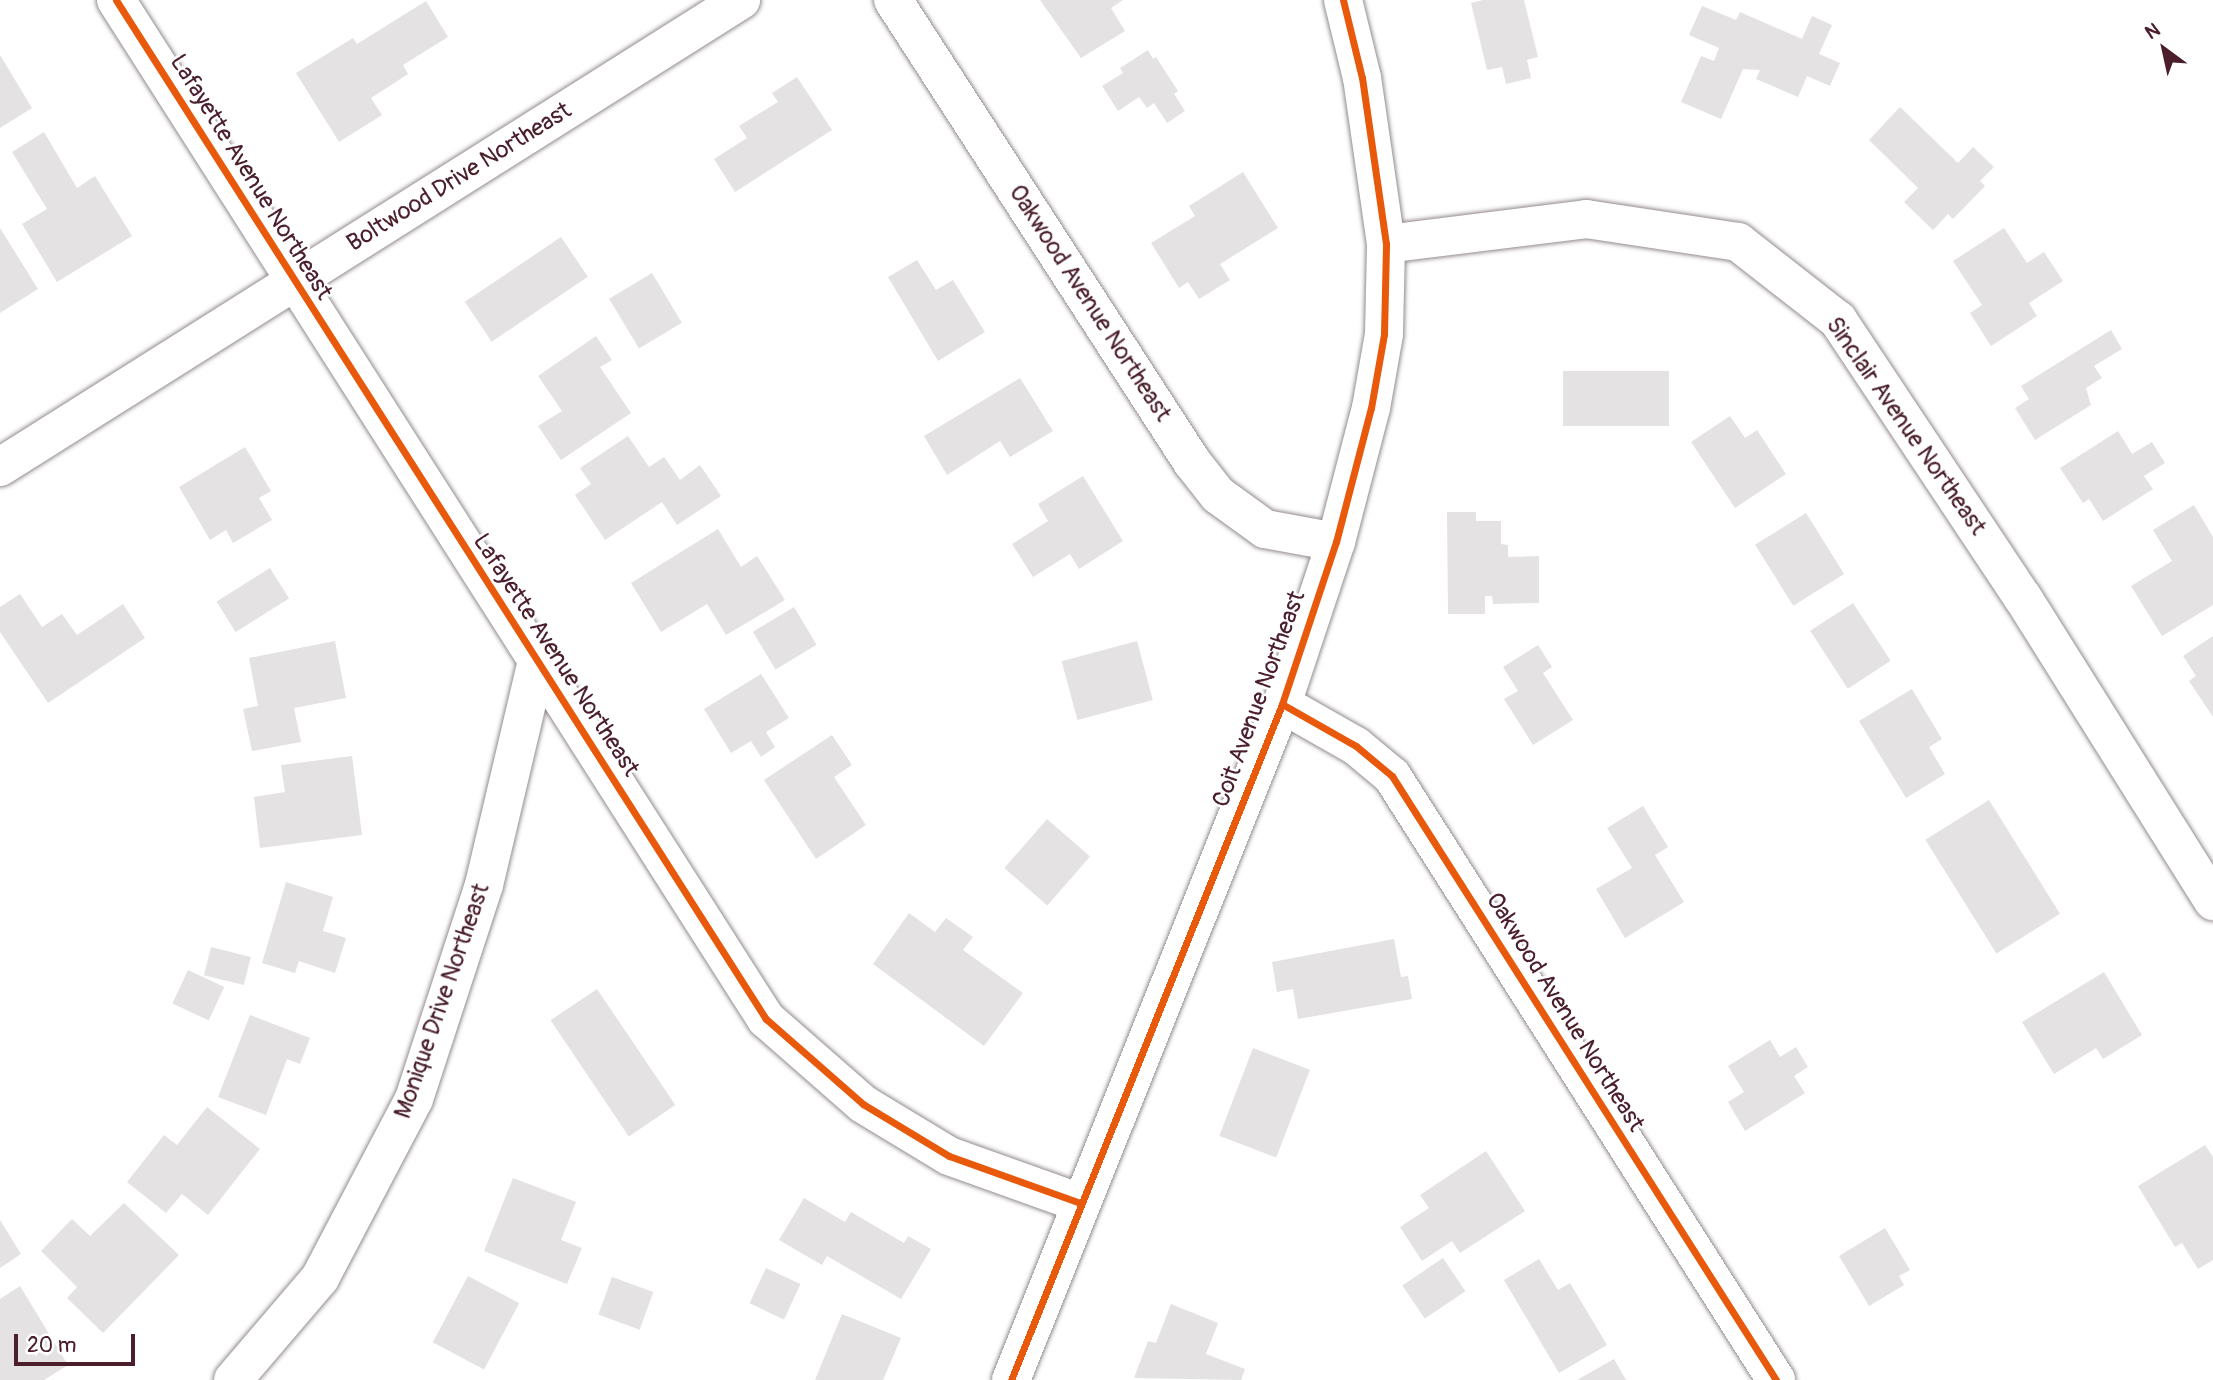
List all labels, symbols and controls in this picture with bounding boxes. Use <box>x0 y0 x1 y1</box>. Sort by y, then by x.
north arrow <box>2129 14 2199 84</box>
text: N <box>2141 18 2164 45</box>
street label: Lafayette Avenue Northeast <box>164 49 338 305</box>
street label: Boltwood Drive Northeast <box>341 96 577 258</box>
street label: Oakwood Avenue Northeast <box>1003 179 1177 427</box>
street label: Sinclair Avenue Northeast <box>1820 311 1992 541</box>
street label: Lafayette Avenue Northeast <box>467 528 645 782</box>
street label: Coit Avenue Northeast <box>1207 587 1311 811</box>
street label: Monique Drive Northeast <box>388 880 496 1122</box>
street label: Oakwood Avenue Northeast <box>1480 887 1650 1137</box>
scale bar <box>18 1320 138 1364</box>
text: 20 m <box>27 1332 76 1359</box>

